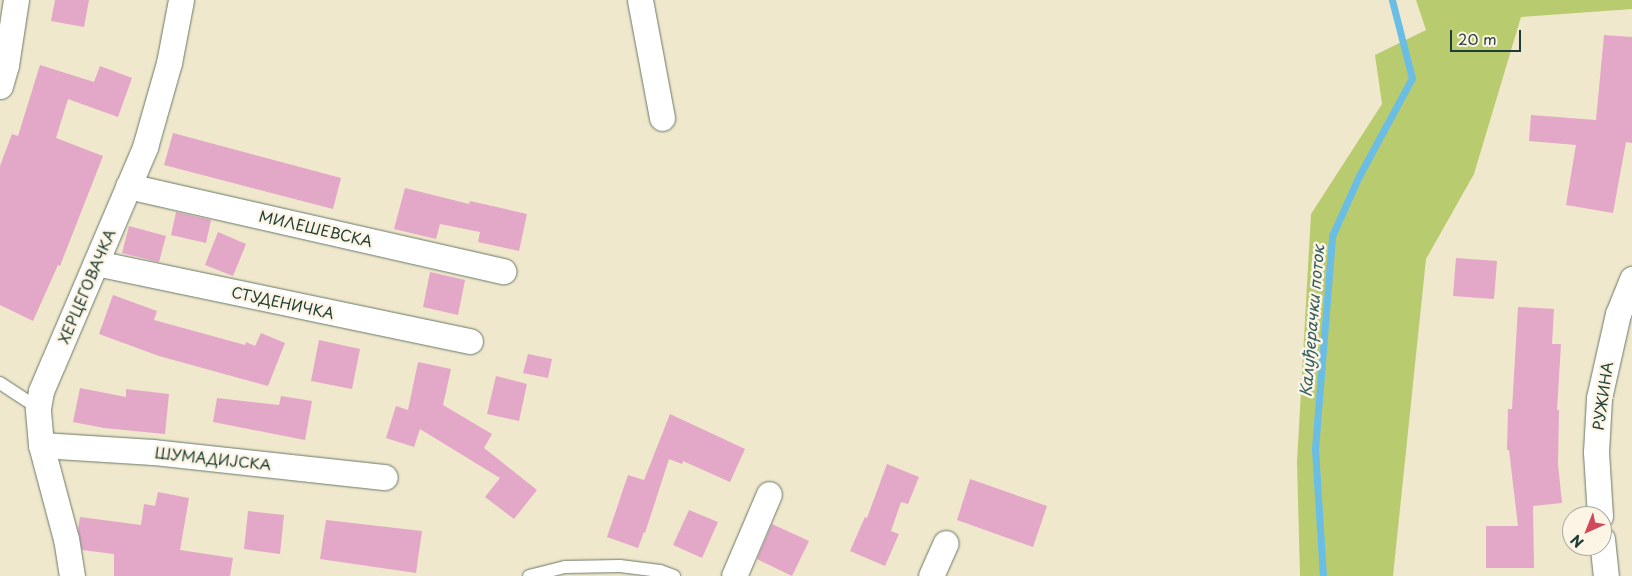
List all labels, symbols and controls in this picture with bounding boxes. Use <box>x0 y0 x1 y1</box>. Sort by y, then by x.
scale bar <box>1452 20 1523 52</box>
text: 20 m <box>1458 27 1497 50</box>
street label: МИЛЕШЕВСКА <box>257 206 375 250</box>
street label: ХЕРЦЕГОВАЧКА <box>54 226 118 346</box>
water label: Калуђерачки поток <box>1295 244 1327 398</box>
street label: СТУДЕНИЧКА <box>230 282 336 322</box>
street label: РУЖИНА <box>1588 361 1616 431</box>
street label: ШУМАДИЈСКА <box>154 443 272 473</box>
north arrow <box>1562 506 1612 556</box>
text: N <box>1566 530 1588 553</box>

